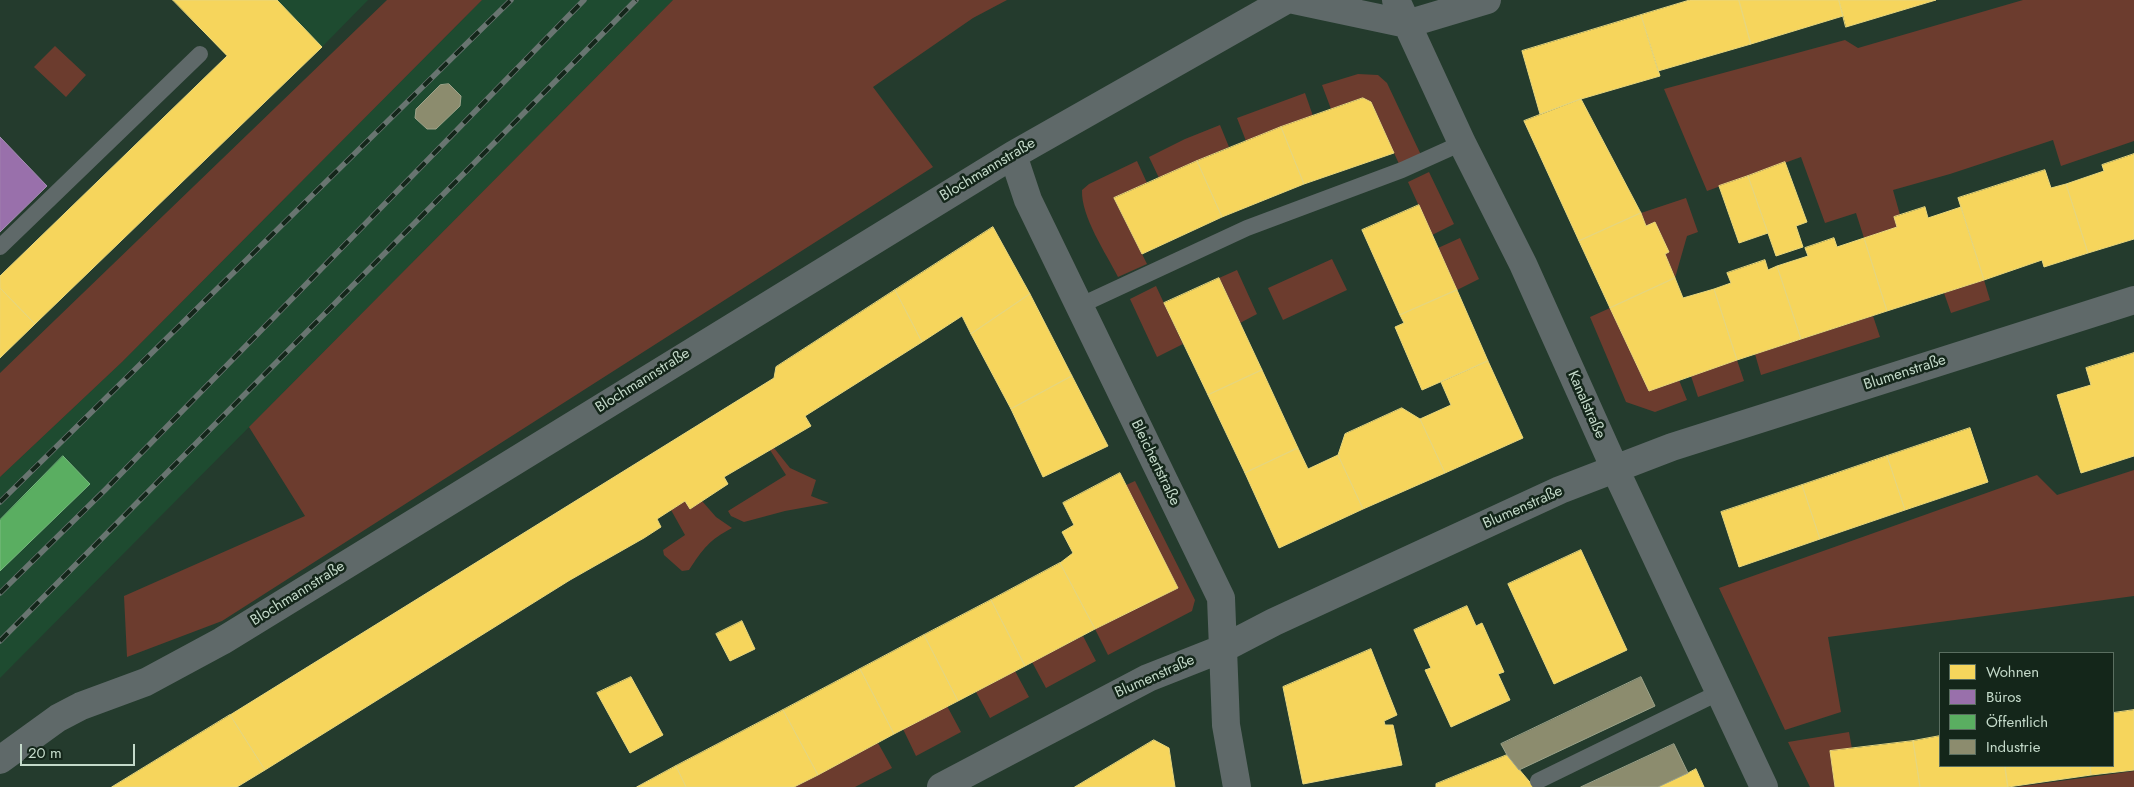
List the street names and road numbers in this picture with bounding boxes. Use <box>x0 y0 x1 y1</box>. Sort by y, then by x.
street label: Blochmannstraße <box>937 134 1039 206</box>
street label: Blochmannstraße <box>592 345 694 417</box>
street label: Blumenstraße <box>1862 351 1948 395</box>
street label: Kanalstraße <box>1563 368 1609 442</box>
street label: Bleichertstraße <box>1126 417 1184 509</box>
street label: Blumenstraße <box>1480 482 1566 534</box>
street label: Blochmannstraße <box>247 558 349 630</box>
street label: Blumenstraße <box>1112 651 1198 703</box>

